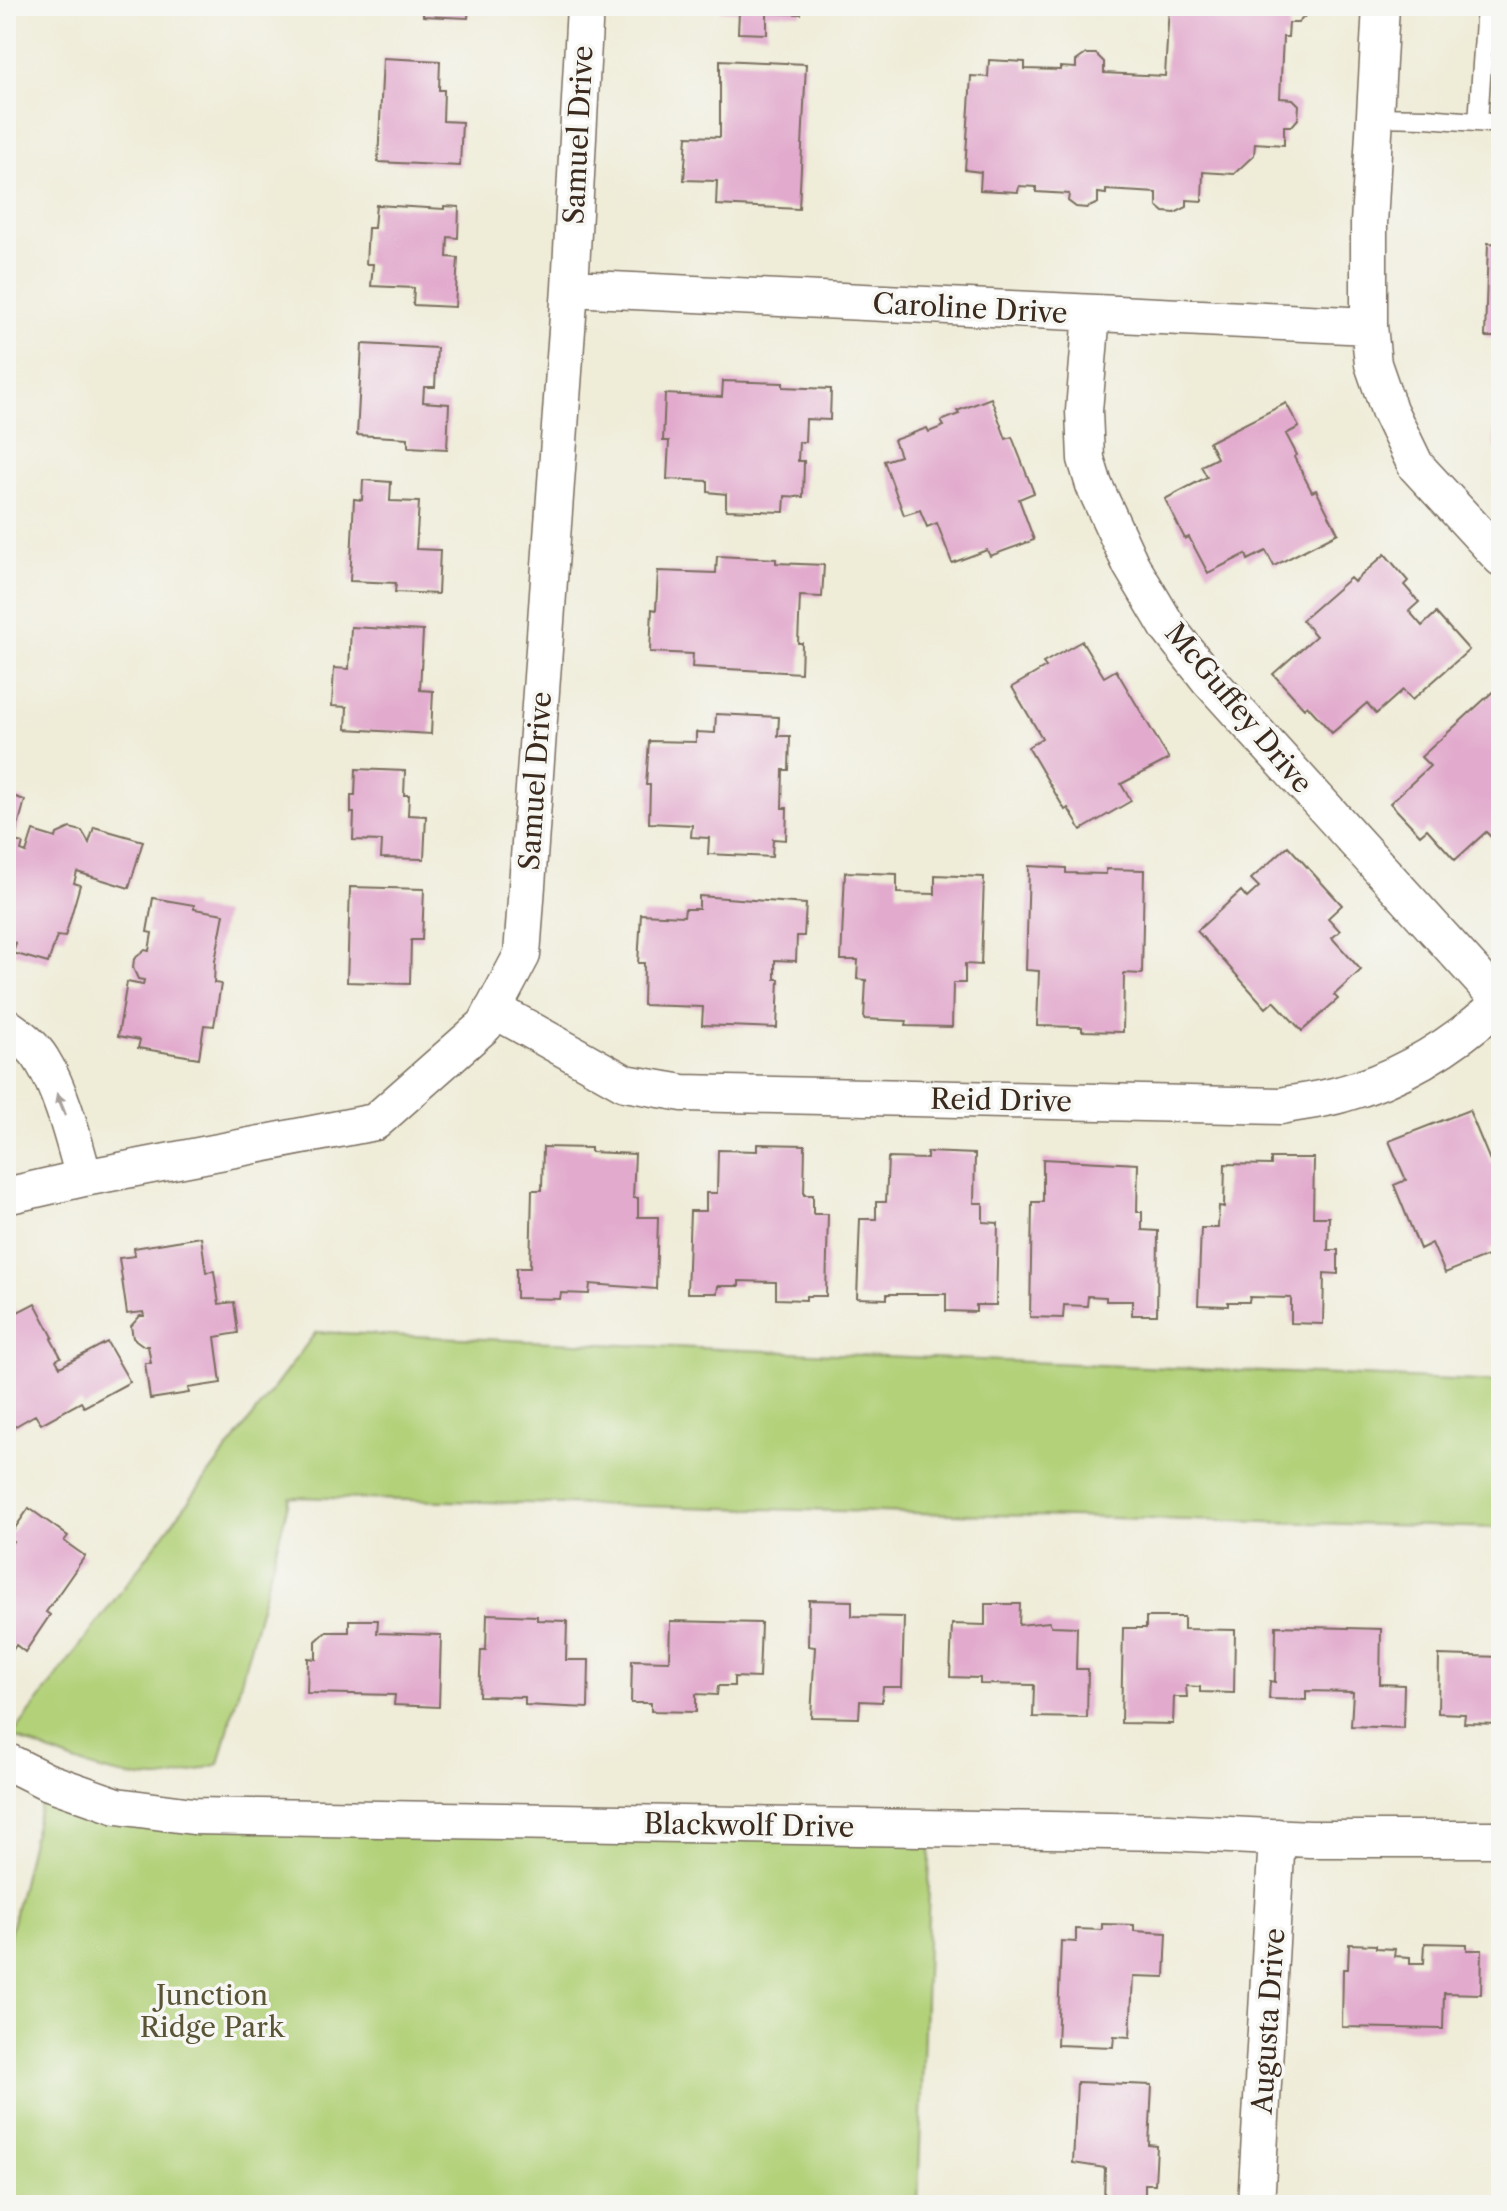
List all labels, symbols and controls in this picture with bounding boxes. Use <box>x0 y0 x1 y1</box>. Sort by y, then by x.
street label: Samuel Drive <box>556 45 600 225</box>
street label: Caroline Drive <box>872 286 1068 330</box>
street label: McGuffey Drive <box>1158 616 1320 800</box>
street label: Samuel Drive <box>512 691 558 871</box>
street label: Reid Drive <box>930 1082 1072 1118</box>
one-way arrow <box>54 1092 67 1116</box>
street label: Blackwolf Drive <box>643 1806 855 1844</box>
street label: Augusta Drive <box>1244 1927 1291 2116</box>
park label: Junction Ridge Park <box>140 1978 286 2044</box>

